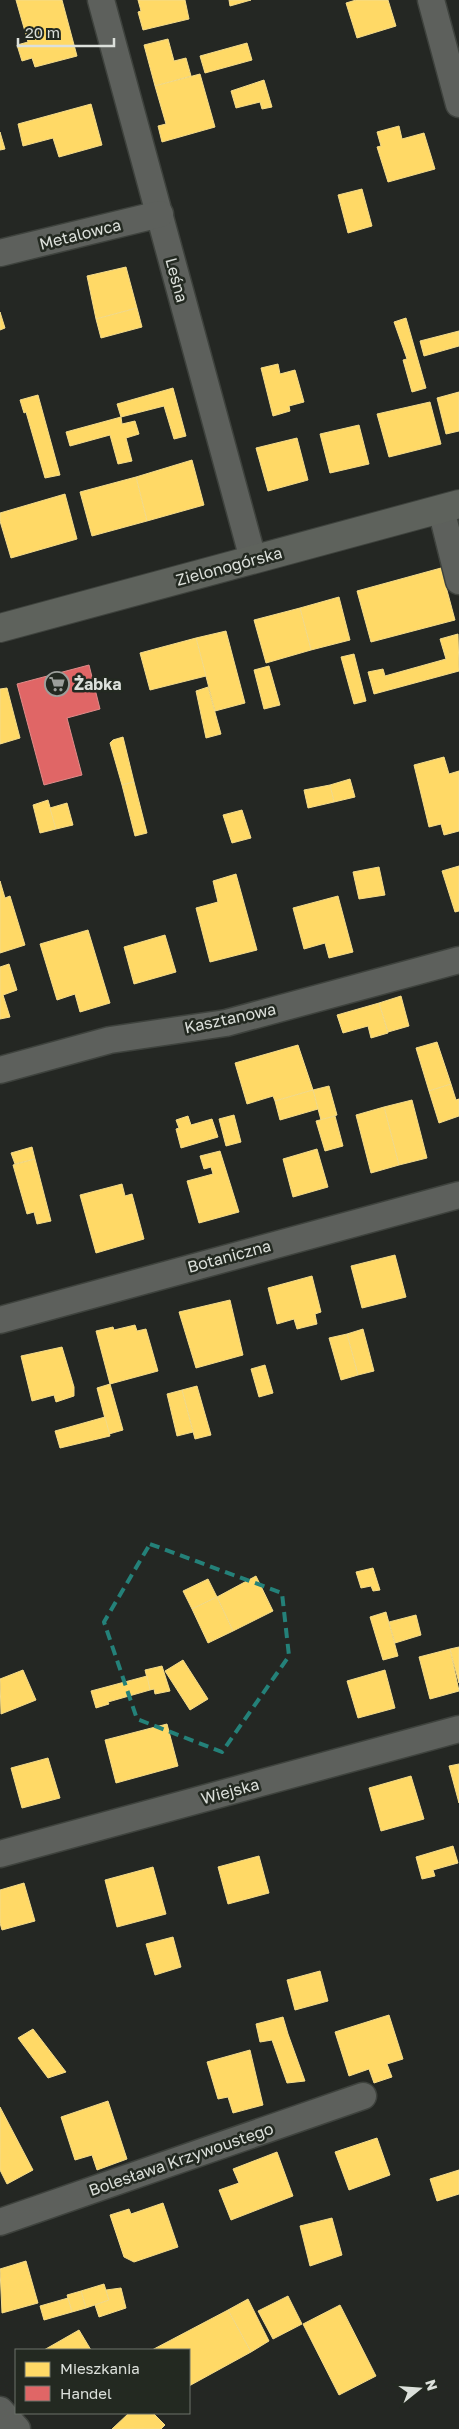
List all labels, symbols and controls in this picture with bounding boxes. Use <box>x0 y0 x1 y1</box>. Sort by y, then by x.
scale bar <box>18 15 114 47</box>
text: 20 m <box>25 23 60 41</box>
street label: Metalowca <box>37 214 123 254</box>
street label: Leśna <box>161 255 193 305</box>
street label: Zielonogórska <box>174 542 284 590</box>
supermarket icon: Żabka <box>44 671 70 697</box>
place label: Żabka <box>74 674 122 694</box>
street label: Kasztanowa <box>182 999 278 1037</box>
street label: Botaniczna <box>185 1235 273 1277</box>
street label: Wiejska <box>199 1774 261 1808</box>
street label: Bolesława Krzywoustego <box>86 2118 276 2200</box>
legend <box>15 2349 190 2414</box>
text: Mieszkania <box>60 2359 140 2377</box>
north arrow <box>394 2364 444 2414</box>
text: N <box>422 2377 442 2393</box>
text: Handel <box>60 2384 112 2402</box>

